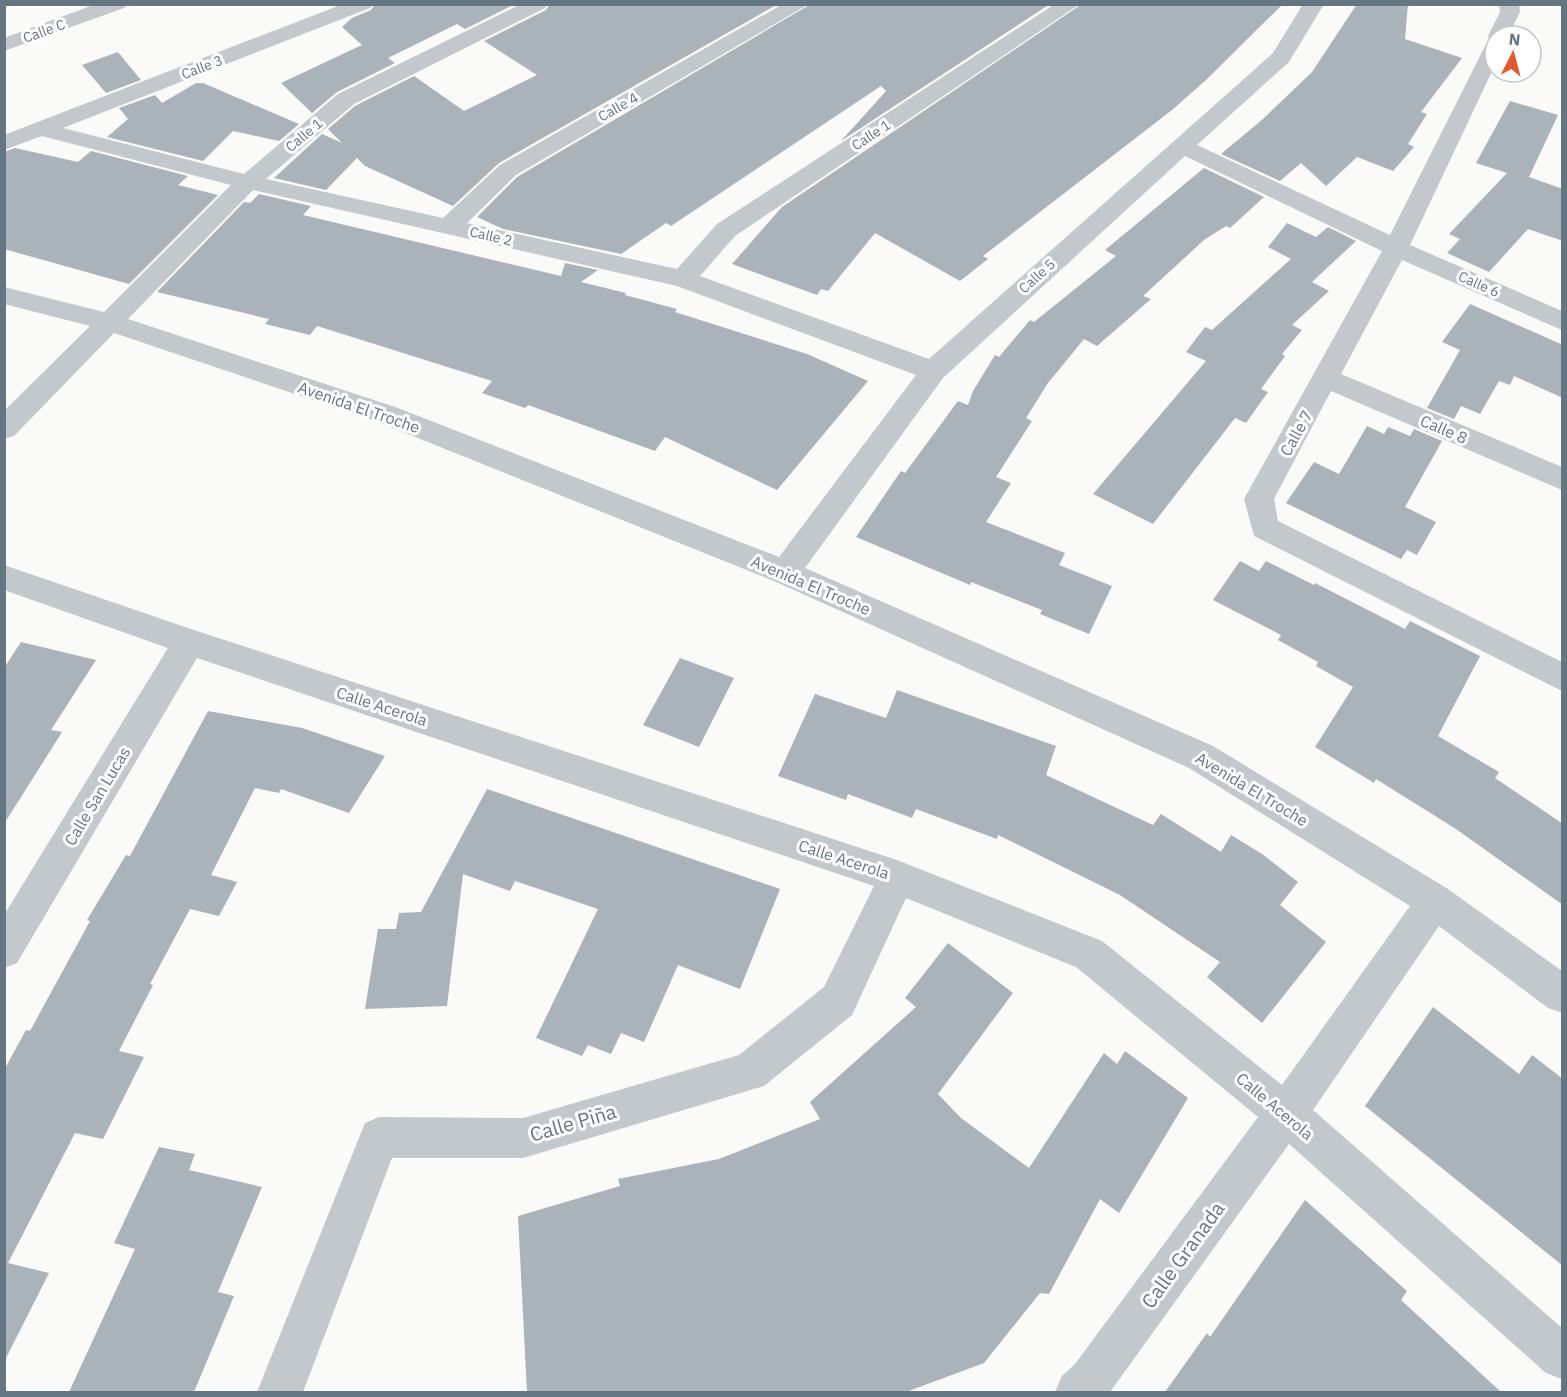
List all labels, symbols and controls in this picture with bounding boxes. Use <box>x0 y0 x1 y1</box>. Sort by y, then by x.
street label: Calle C <box>21 15 68 47</box>
north arrow <box>1483 24 1543 84</box>
text: N <box>1508 29 1521 50</box>
street label: Calle 3 <box>179 51 225 83</box>
street label: Calle 4 <box>595 88 641 126</box>
street label: Calle 1 <box>282 114 326 156</box>
street label: Calle 1 <box>848 116 894 154</box>
street label: Calle 2 <box>468 222 514 250</box>
street label: Calle 5 <box>1015 255 1059 297</box>
street label: Calle 6 <box>1456 267 1502 301</box>
street label: Avenida El Troche <box>295 377 423 437</box>
street label: Calle 7 <box>1275 407 1317 459</box>
street label: Calle 8 <box>1417 410 1471 448</box>
street label: Avenida El Troche <box>748 551 874 619</box>
street label: Calle Acerola <box>334 682 430 730</box>
street label: Calle San Lucas <box>60 743 134 849</box>
street label: Avenida El Troche <box>1192 748 1312 831</box>
street label: Calle Acerola <box>796 835 892 883</box>
street label: Calle Acerola <box>1232 1068 1318 1144</box>
street label: Calle Piña <box>526 1097 620 1148</box>
street label: Calle Granada <box>1135 1196 1231 1314</box>

